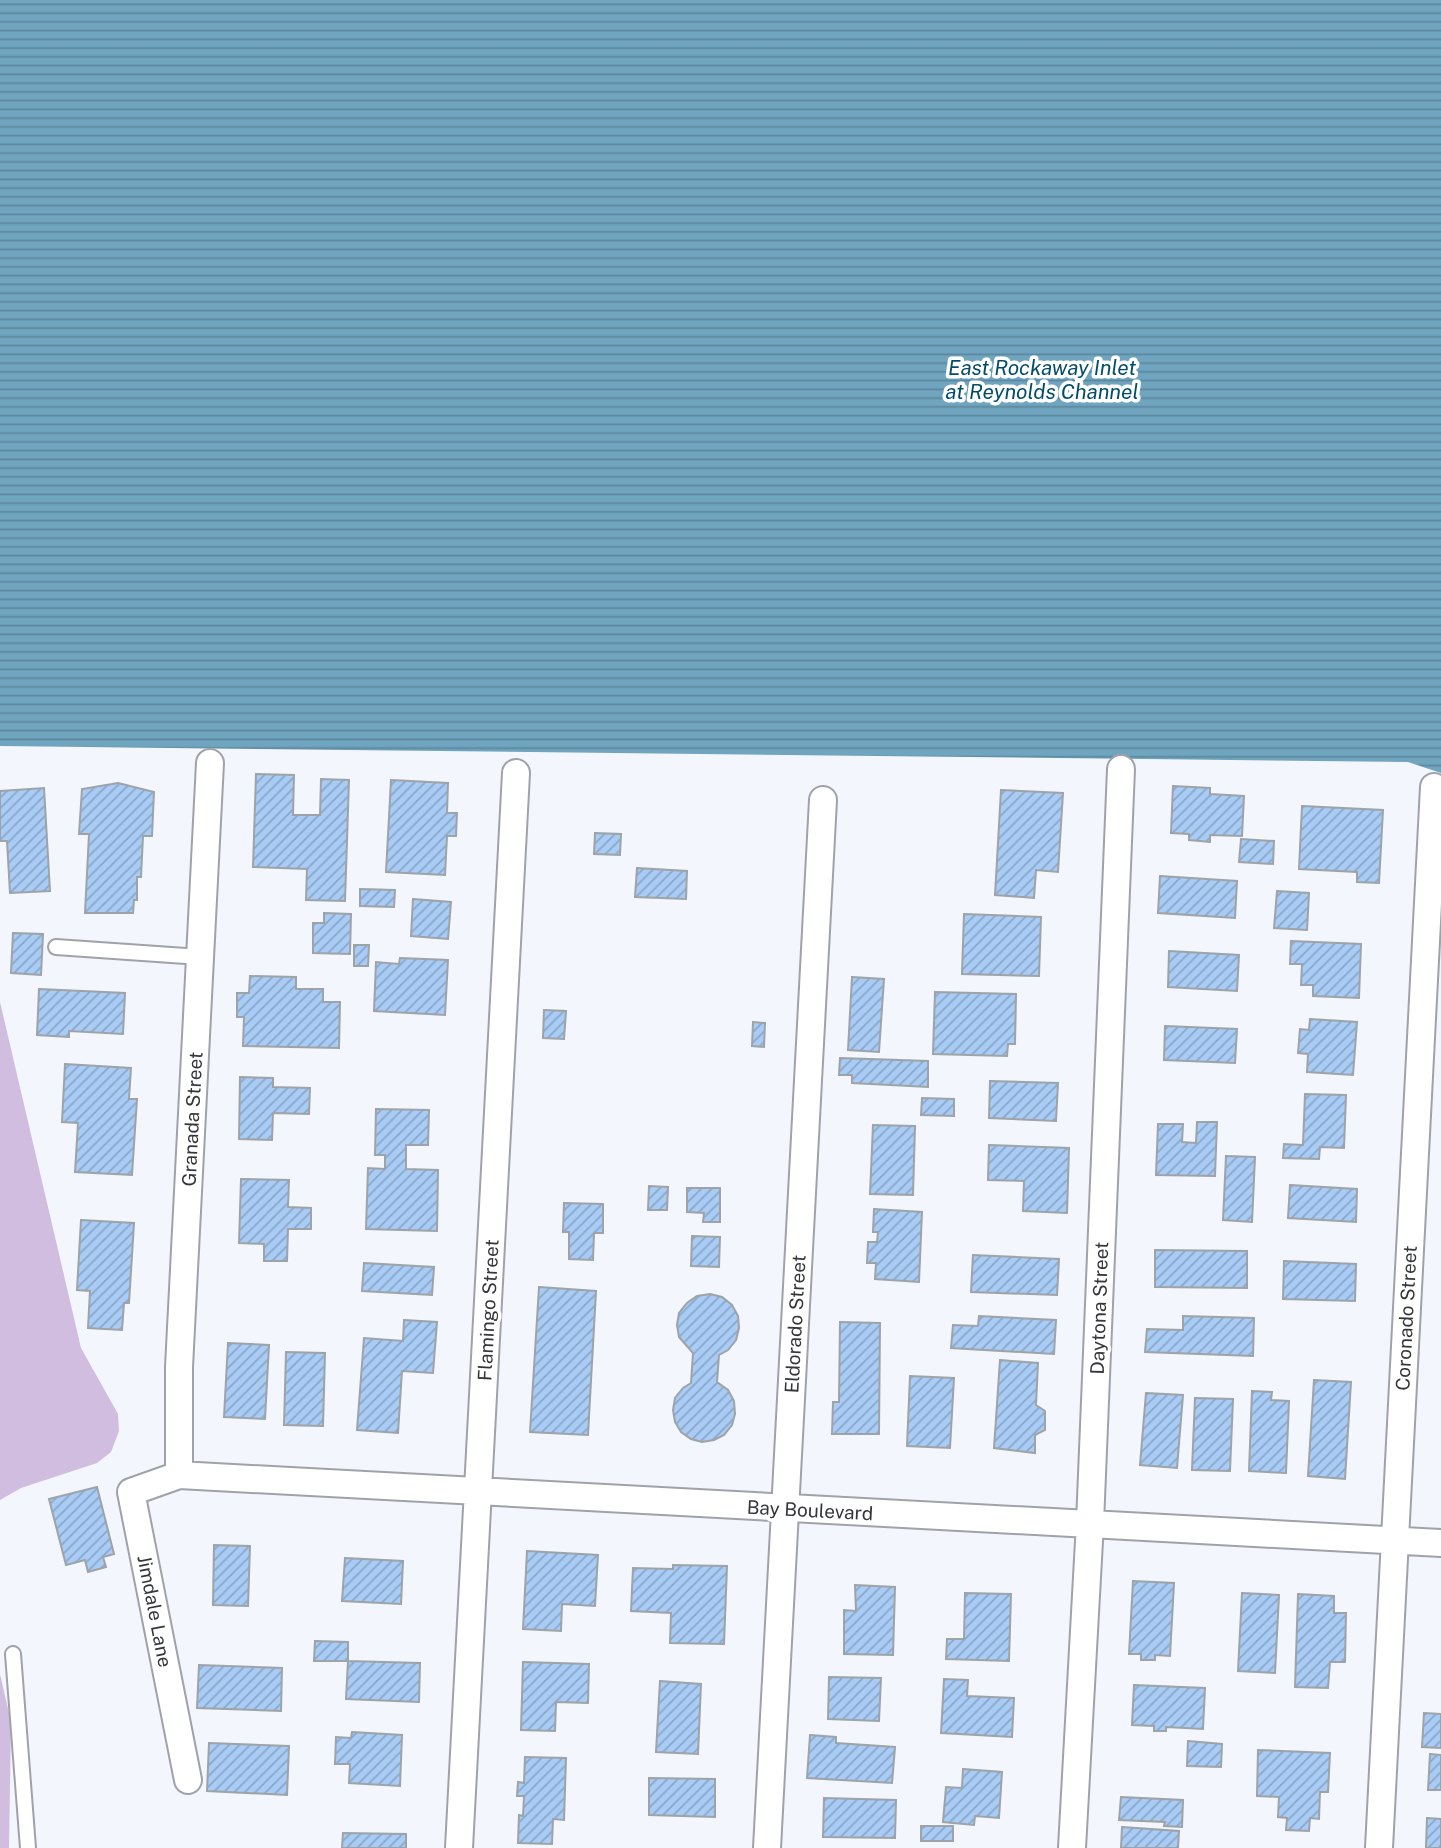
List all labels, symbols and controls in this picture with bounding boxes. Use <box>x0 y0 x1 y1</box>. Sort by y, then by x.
water label: East Rockaway Inlet at Reynolds Channel <box>945 355 1139 404</box>
street label: Granada Street <box>177 1051 207 1187</box>
street label: Flamingo Street <box>473 1239 503 1381</box>
street label: Daytona Street <box>1086 1241 1112 1375</box>
street label: Coronado Street <box>1391 1245 1421 1391</box>
street label: Eldorado Street <box>780 1254 810 1394</box>
street label: Bay Boulevard <box>746 1496 874 1524</box>
street label: Jimdale Lane <box>133 1553 177 1669</box>

